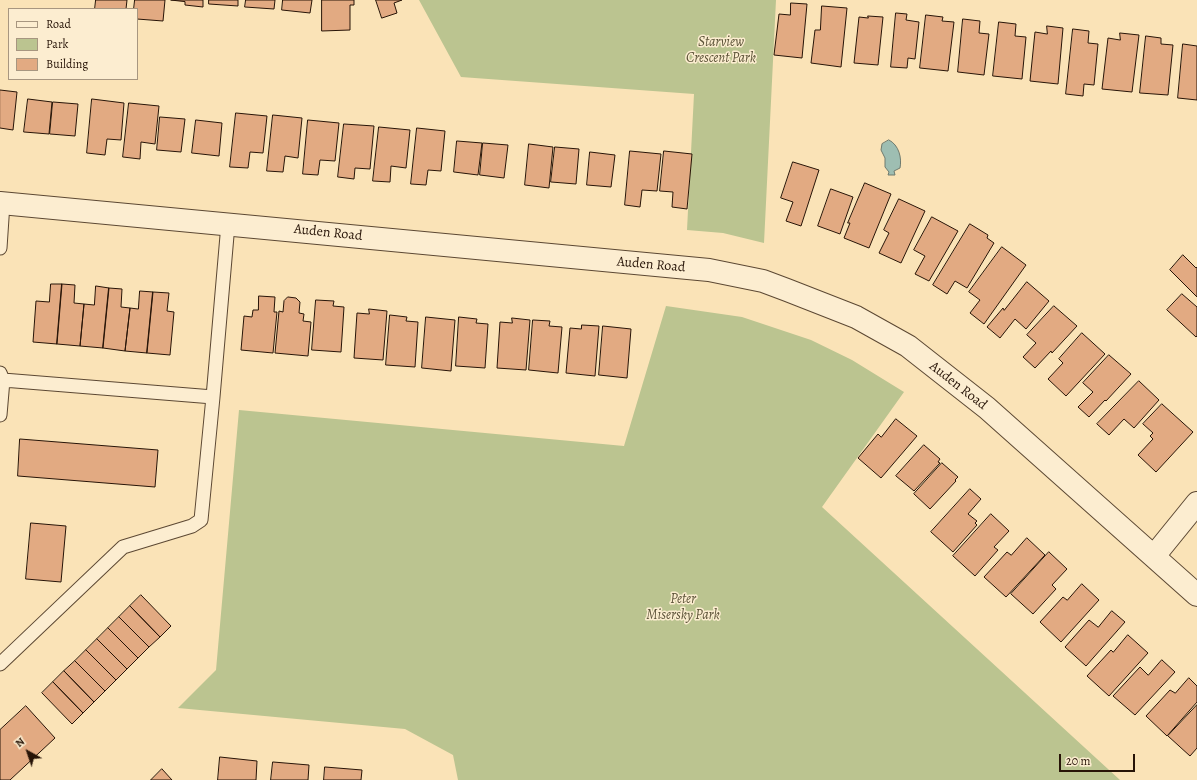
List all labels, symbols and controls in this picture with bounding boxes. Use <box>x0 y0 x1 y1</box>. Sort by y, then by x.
legend <box>8 8 138 80</box>
text: Road <box>46 16 71 32</box>
park label: Starview Crescent Park <box>686 35 756 68</box>
text: Park <box>46 36 69 52</box>
text: Building <box>46 56 88 72</box>
street label: Auden Road <box>293 221 363 245</box>
street label: Auden Road <box>616 254 686 276</box>
street label: Auden Road <box>926 358 990 414</box>
park label: Peter Misersky Park <box>646 592 720 624</box>
north arrow <box>8 732 48 772</box>
text: N <box>12 734 28 751</box>
scale bar <box>1061 746 1137 772</box>
text: 20 m <box>1066 753 1090 769</box>

